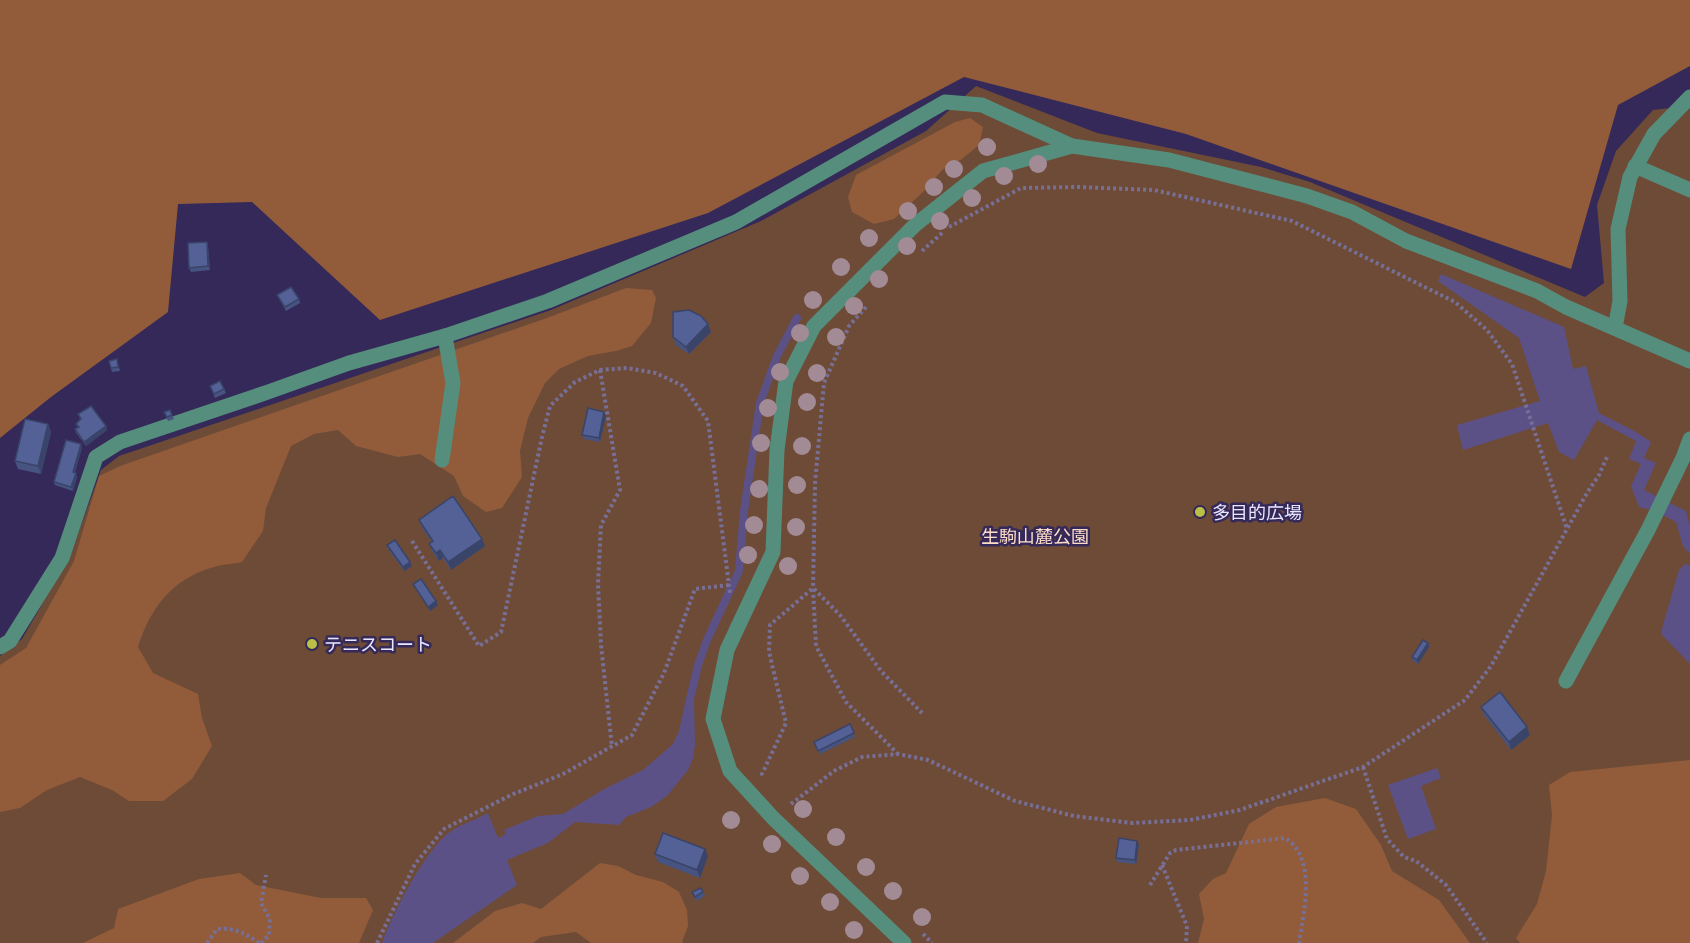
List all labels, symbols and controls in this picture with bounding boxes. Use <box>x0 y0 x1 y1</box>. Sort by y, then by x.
place label: 多目的広場 <box>1212 501 1302 524</box>
marker: 多目的広場 <box>1193 505 1207 519</box>
park label: 生駒山麓公園 <box>981 525 1089 548</box>
place label: テニスコート <box>324 633 432 656</box>
marker: テニスコート <box>305 637 319 651</box>

